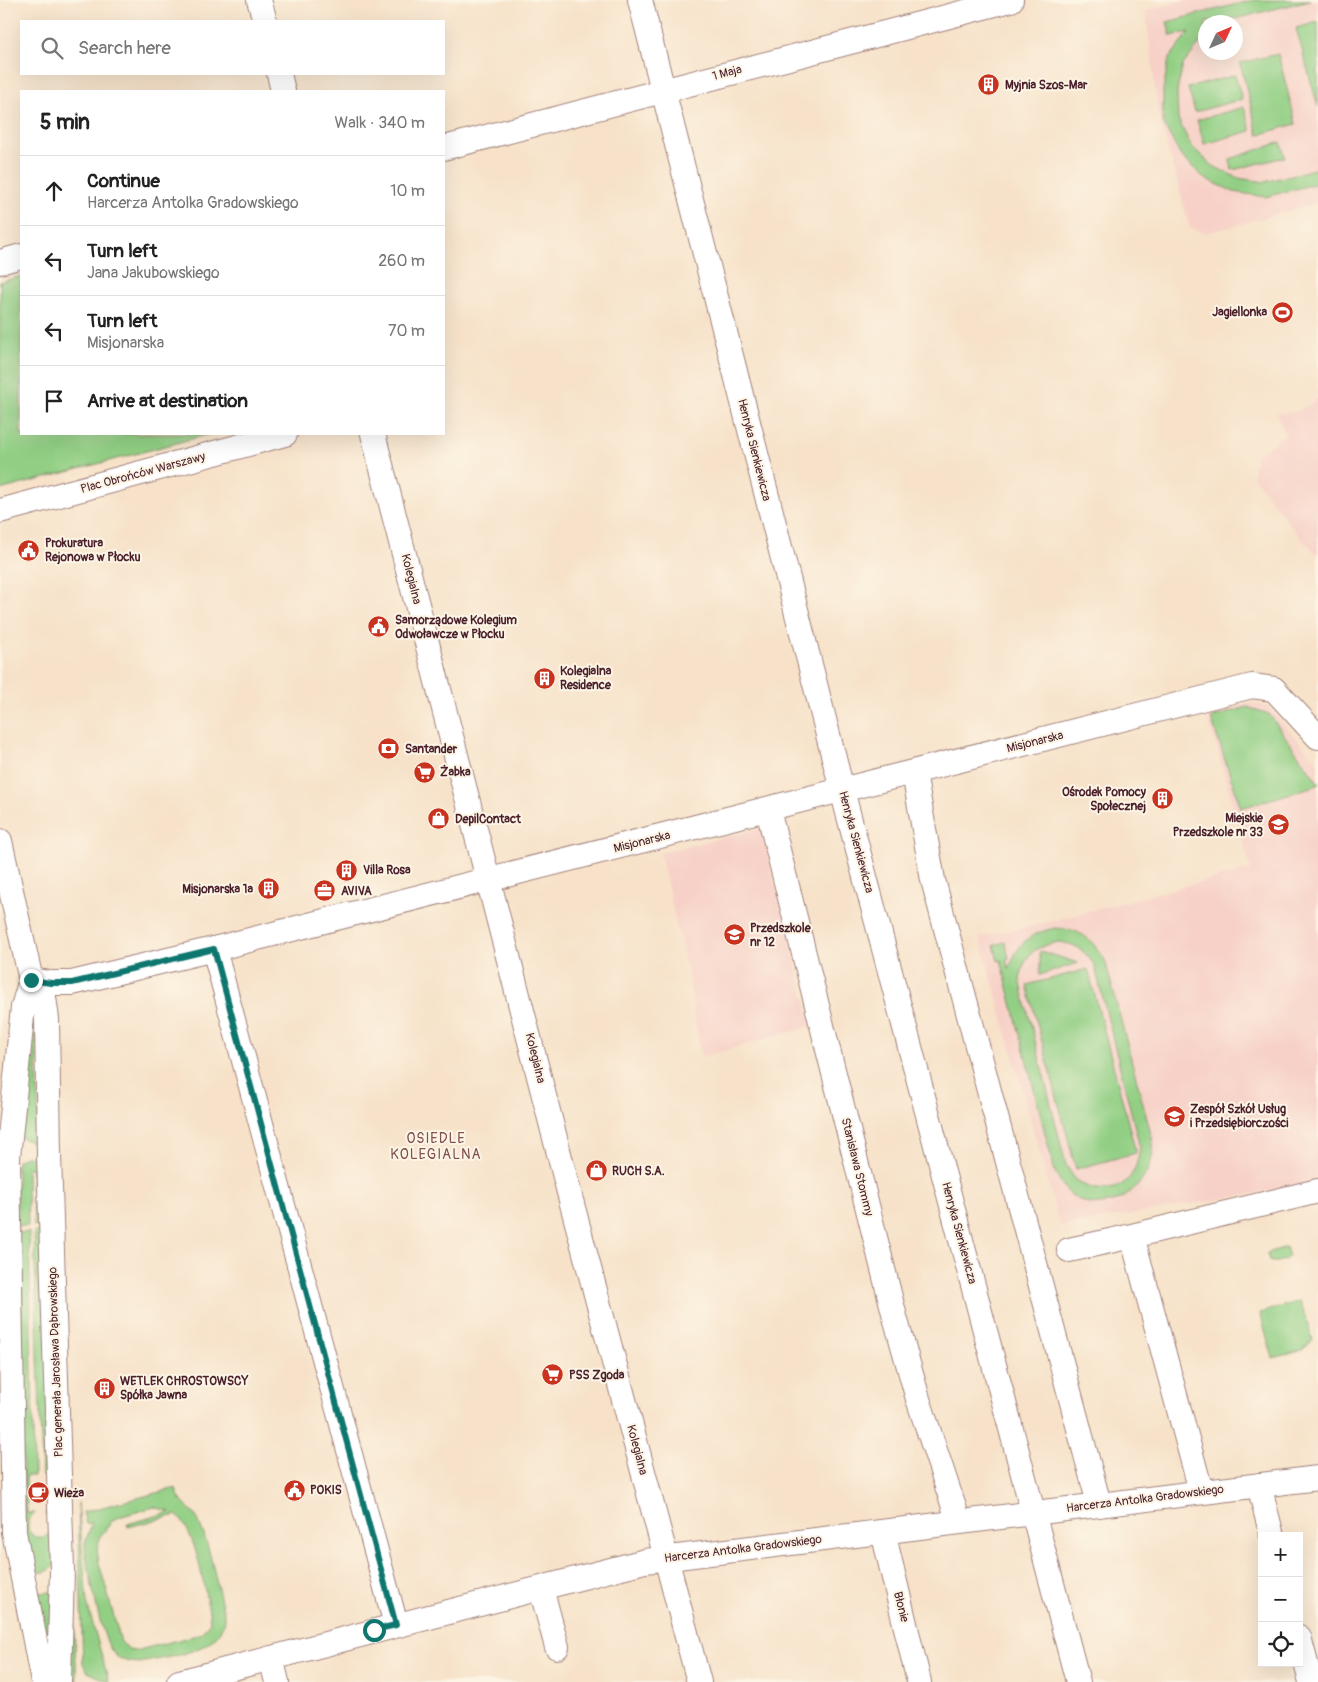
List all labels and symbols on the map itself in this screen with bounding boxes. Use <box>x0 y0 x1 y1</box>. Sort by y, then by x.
north arrow <box>1198 15 1243 60</box>
street label: 1 Maja <box>711 62 744 84</box>
building icon: Myjnia Szos-Mar <box>977 73 1001 97</box>
place label: Myjnia Szos-Mar <box>1005 78 1088 93</box>
sports icon: Jagiellonka <box>1271 300 1295 324</box>
place label: Jagiellonka <box>1212 305 1267 320</box>
street label: Henryka Sienkiewicza <box>734 397 774 503</box>
street label: Plac Obrońców Warszawy <box>79 449 207 497</box>
place label: Prokuratura Rejonowa w Płocku <box>45 536 140 565</box>
public building icon: Prokuratura Rejonowa w Płocku <box>17 538 41 562</box>
street label: Kolegialna <box>398 552 425 606</box>
place label: Samorządowe Kolegium Odwoławcze w Płocku <box>395 613 517 642</box>
public building icon: Samorządowe Kolegium Odwoławcze w Płocku <box>367 615 391 639</box>
place label: Kolegialna Residence <box>560 664 612 693</box>
building icon: Kolegialna Residence <box>532 666 556 690</box>
street label: Misjonarska <box>1005 728 1065 756</box>
bank icon: Santander <box>377 737 401 761</box>
place label: Santander <box>405 742 458 757</box>
supermarket icon: Żabka <box>412 760 436 784</box>
place label: Żabka <box>440 764 471 780</box>
place label: Ośrodek Pomocy Społecznej <box>1062 785 1147 814</box>
building icon: Ośrodek Pomocy Społecznej <box>1150 787 1174 811</box>
street label: Henryka Sienkiewicza <box>835 789 877 895</box>
shop icon: DepilContact <box>427 807 451 831</box>
place label: Miejskie Przedszkole nr 33 <box>1173 811 1264 840</box>
place label: DepilContact <box>455 812 522 827</box>
school or university icon: Miejskie Przedszkole nr 33 <box>1267 813 1291 837</box>
street label: Misjonarska <box>612 828 672 856</box>
building icon: Villa Rosa <box>335 858 359 882</box>
place label: Villa Rosa <box>363 863 411 878</box>
building icon: Misjonarska 1a <box>257 877 281 901</box>
office icon: AVIVA <box>313 879 337 903</box>
place label: Misjonarska 1a <box>182 882 253 897</box>
place label: AVIVA <box>341 884 372 899</box>
place label: Przedszkole nr 12 <box>750 921 812 950</box>
school or university icon: Przedszkole nr 12 <box>722 923 746 947</box>
route end <box>20 969 43 992</box>
street label: Kolegialna <box>522 1031 549 1085</box>
place label: Zespół Szkół Usług i Przedsiębiorczości <box>1190 1102 1289 1131</box>
school or university icon: Zespół Szkół Usług i Przedsiębiorczości <box>1162 1104 1186 1128</box>
street label: Stanisława Stommy <box>838 1116 876 1218</box>
district label: OSIEDLE KOLEGIALNA <box>390 1130 482 1163</box>
shop icon: RUCH S.A. <box>584 1159 608 1183</box>
place label: RUCH S.A. <box>612 1164 665 1179</box>
street label: Henryka Sienkiewicza <box>938 1180 980 1286</box>
street label: Plac generała Jarosława Dąbrowskiego <box>45 1266 67 1457</box>
supermarket icon: PSS Zgoda <box>541 1363 565 1387</box>
place label: PSS Zgoda <box>569 1368 625 1383</box>
place label: WETLEK CHROSTOWSCY Spółka Jawna <box>120 1374 248 1403</box>
building icon: WETLEK CHROSTOWSCY Spółka Jawna <box>92 1376 116 1400</box>
street label: Kolegialna <box>623 1423 651 1477</box>
public building icon: POKIS <box>282 1478 306 1502</box>
cafe icon: Wieża <box>26 1481 50 1505</box>
street label: Harcerza Antolka Gradowskiego <box>1065 1482 1225 1516</box>
place label: POKIS <box>310 1483 342 1498</box>
place label: Wieża <box>54 1486 85 1501</box>
street label: Harcerza Antolka Gradowskiego <box>663 1532 823 1566</box>
street label: Błonie <box>890 1590 912 1624</box>
route start <box>363 1619 386 1642</box>

